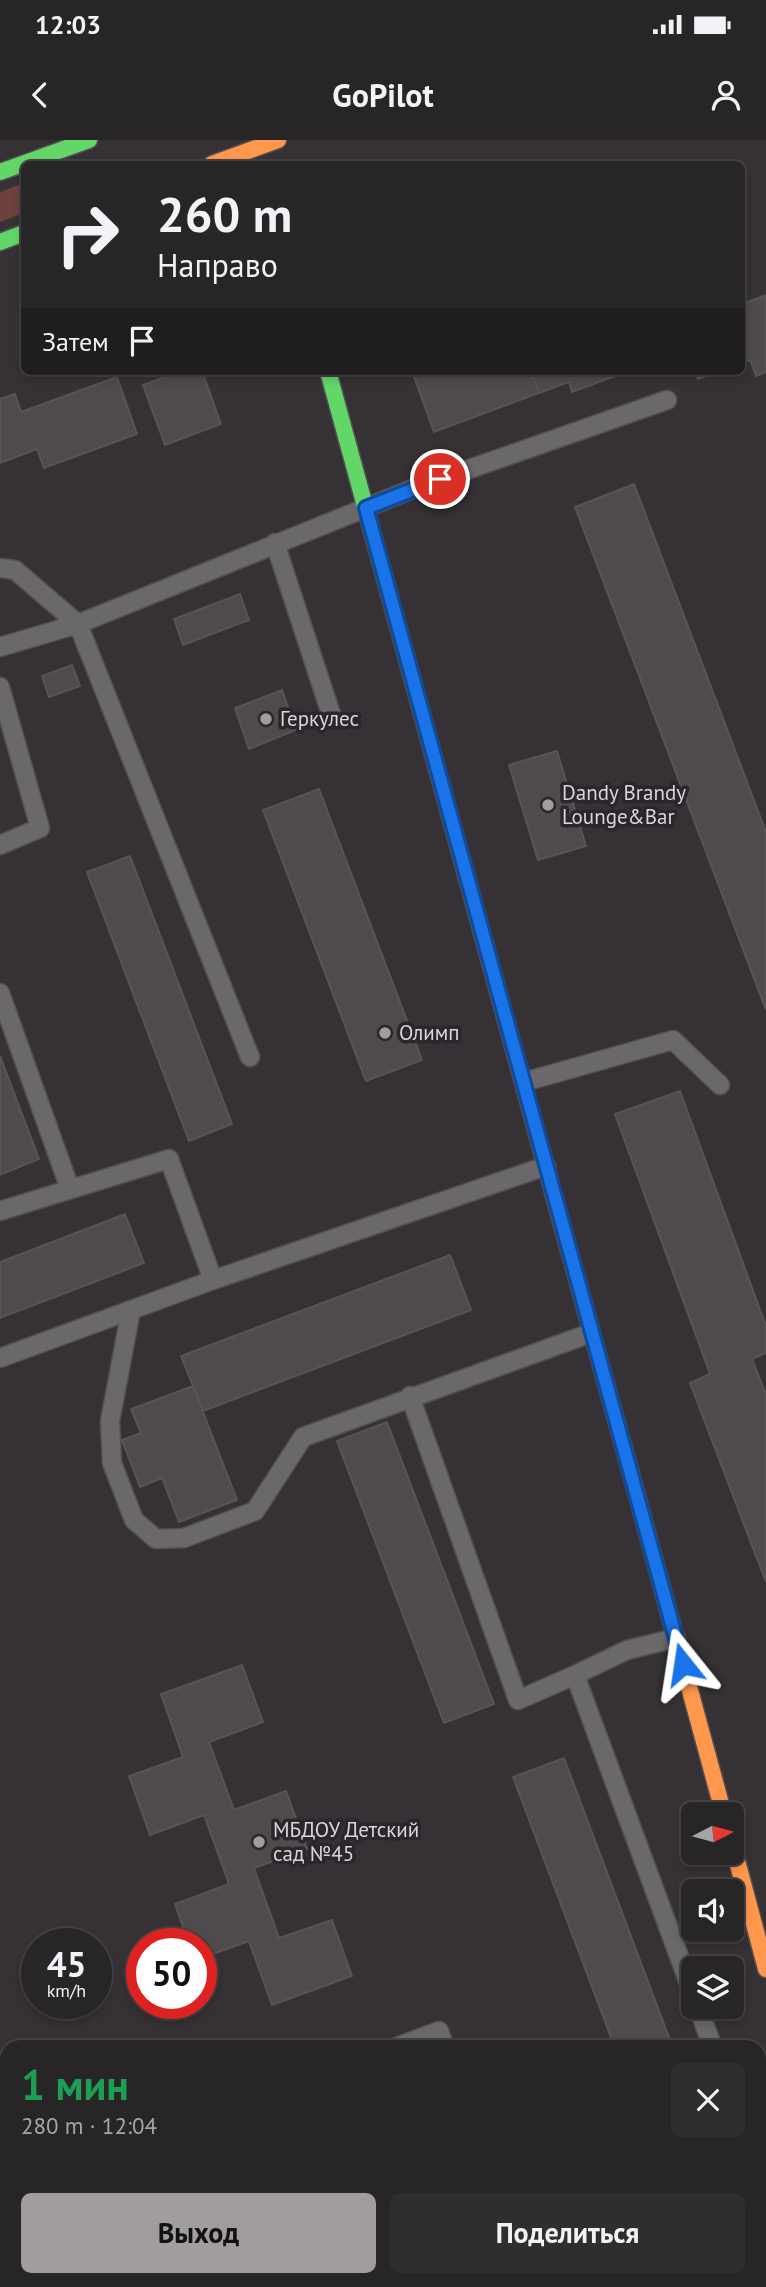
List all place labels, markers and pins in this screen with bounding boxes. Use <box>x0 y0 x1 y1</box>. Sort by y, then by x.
pin <box>410 449 470 509</box>
place label: Геркулес <box>280 705 359 732</box>
marker: Геркулес <box>258 711 274 727</box>
place label: Dandy Brandy Lounge&Bar <box>562 779 686 830</box>
marker: Dandy Brandy Lounge&Bar <box>540 797 556 813</box>
place label: Олимп <box>399 1019 460 1046</box>
marker: Олимп <box>377 1025 393 1041</box>
place label: МБДОУ Детский сад №45 <box>273 1816 419 1867</box>
marker: МБДОУ Детский сад №45 <box>251 1834 267 1850</box>

